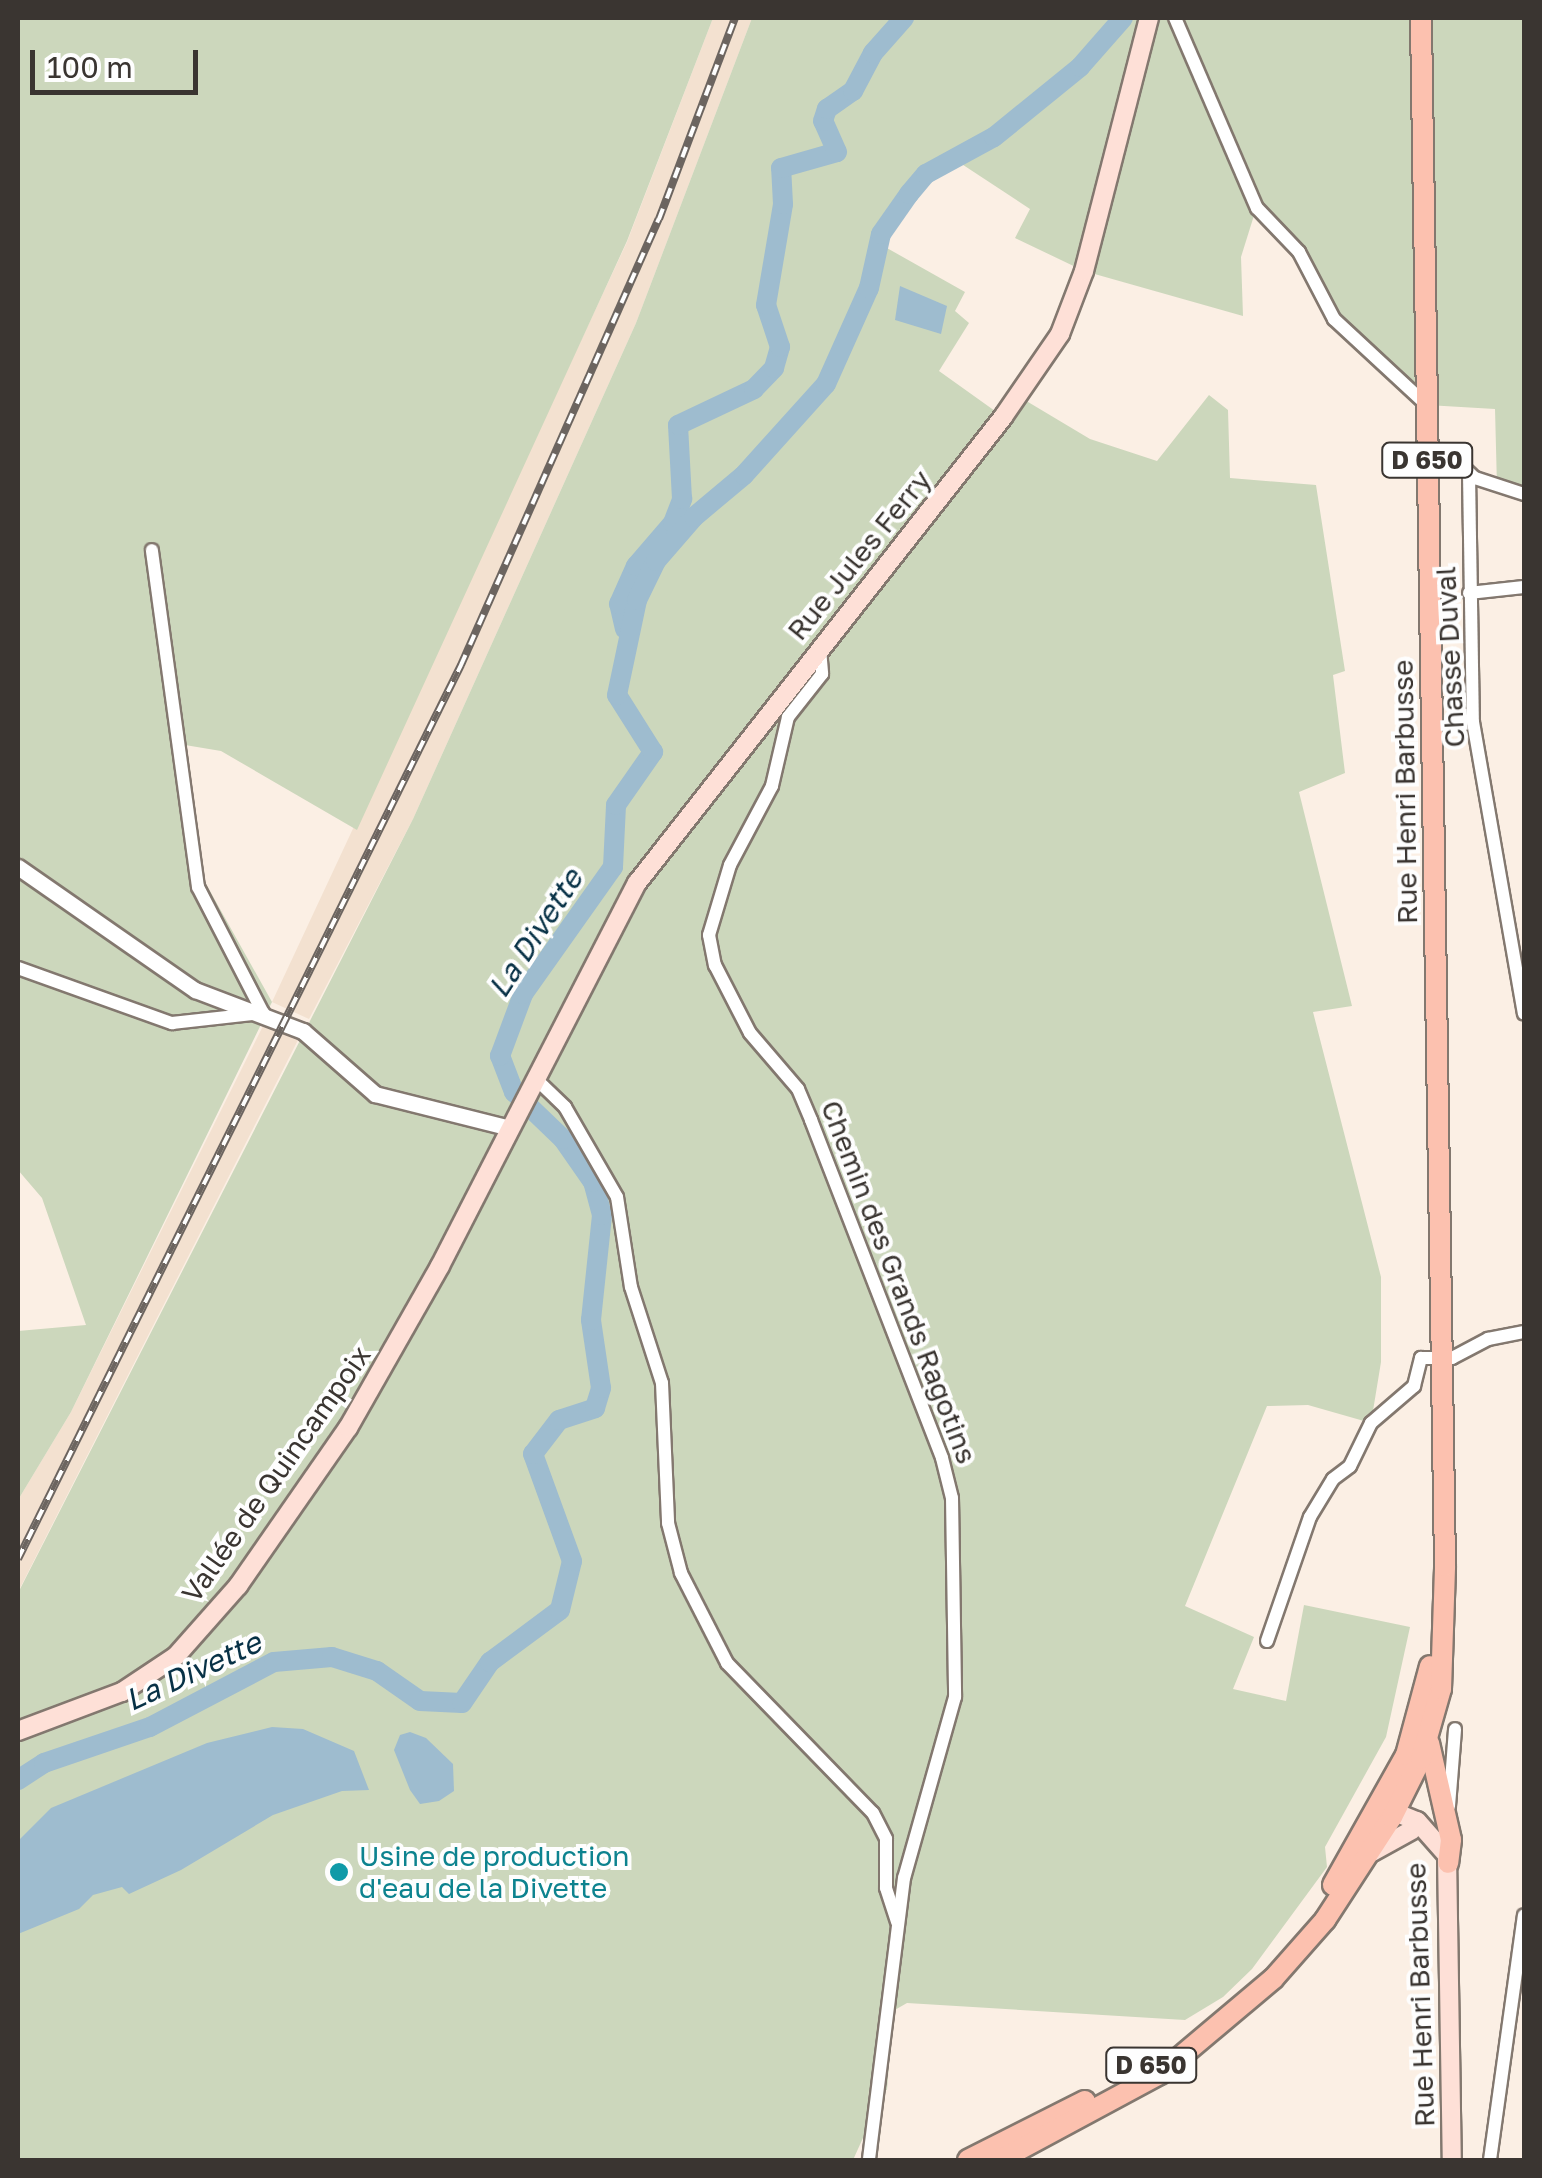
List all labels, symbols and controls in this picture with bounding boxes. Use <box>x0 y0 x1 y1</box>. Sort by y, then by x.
scale bar <box>35 30 202 92</box>
text: 100 m <box>47 49 133 85</box>
road number: D 650 <box>1380 440 1474 480</box>
street label: Rue Jules Ferry <box>780 463 938 647</box>
street label: Chasse Duval <box>1428 566 1472 748</box>
street label: Rue Henri Barbusse <box>1386 660 1424 924</box>
water label: La Divette <box>480 862 590 1004</box>
street label: Chemin des Grands Ragotins <box>814 1096 984 1468</box>
street label: Vallée de Quincampoix <box>175 1339 377 1609</box>
water label: La Divette <box>119 1624 267 1718</box>
place label: Usine de production d'eau de la Divette <box>359 1839 630 1905</box>
marker: Usine de production d'eau de la Divette <box>328 1861 350 1883</box>
street label: Rue Henri Barbusse <box>1399 1862 1441 2128</box>
road number: D 650 <box>1104 2045 1198 2085</box>

